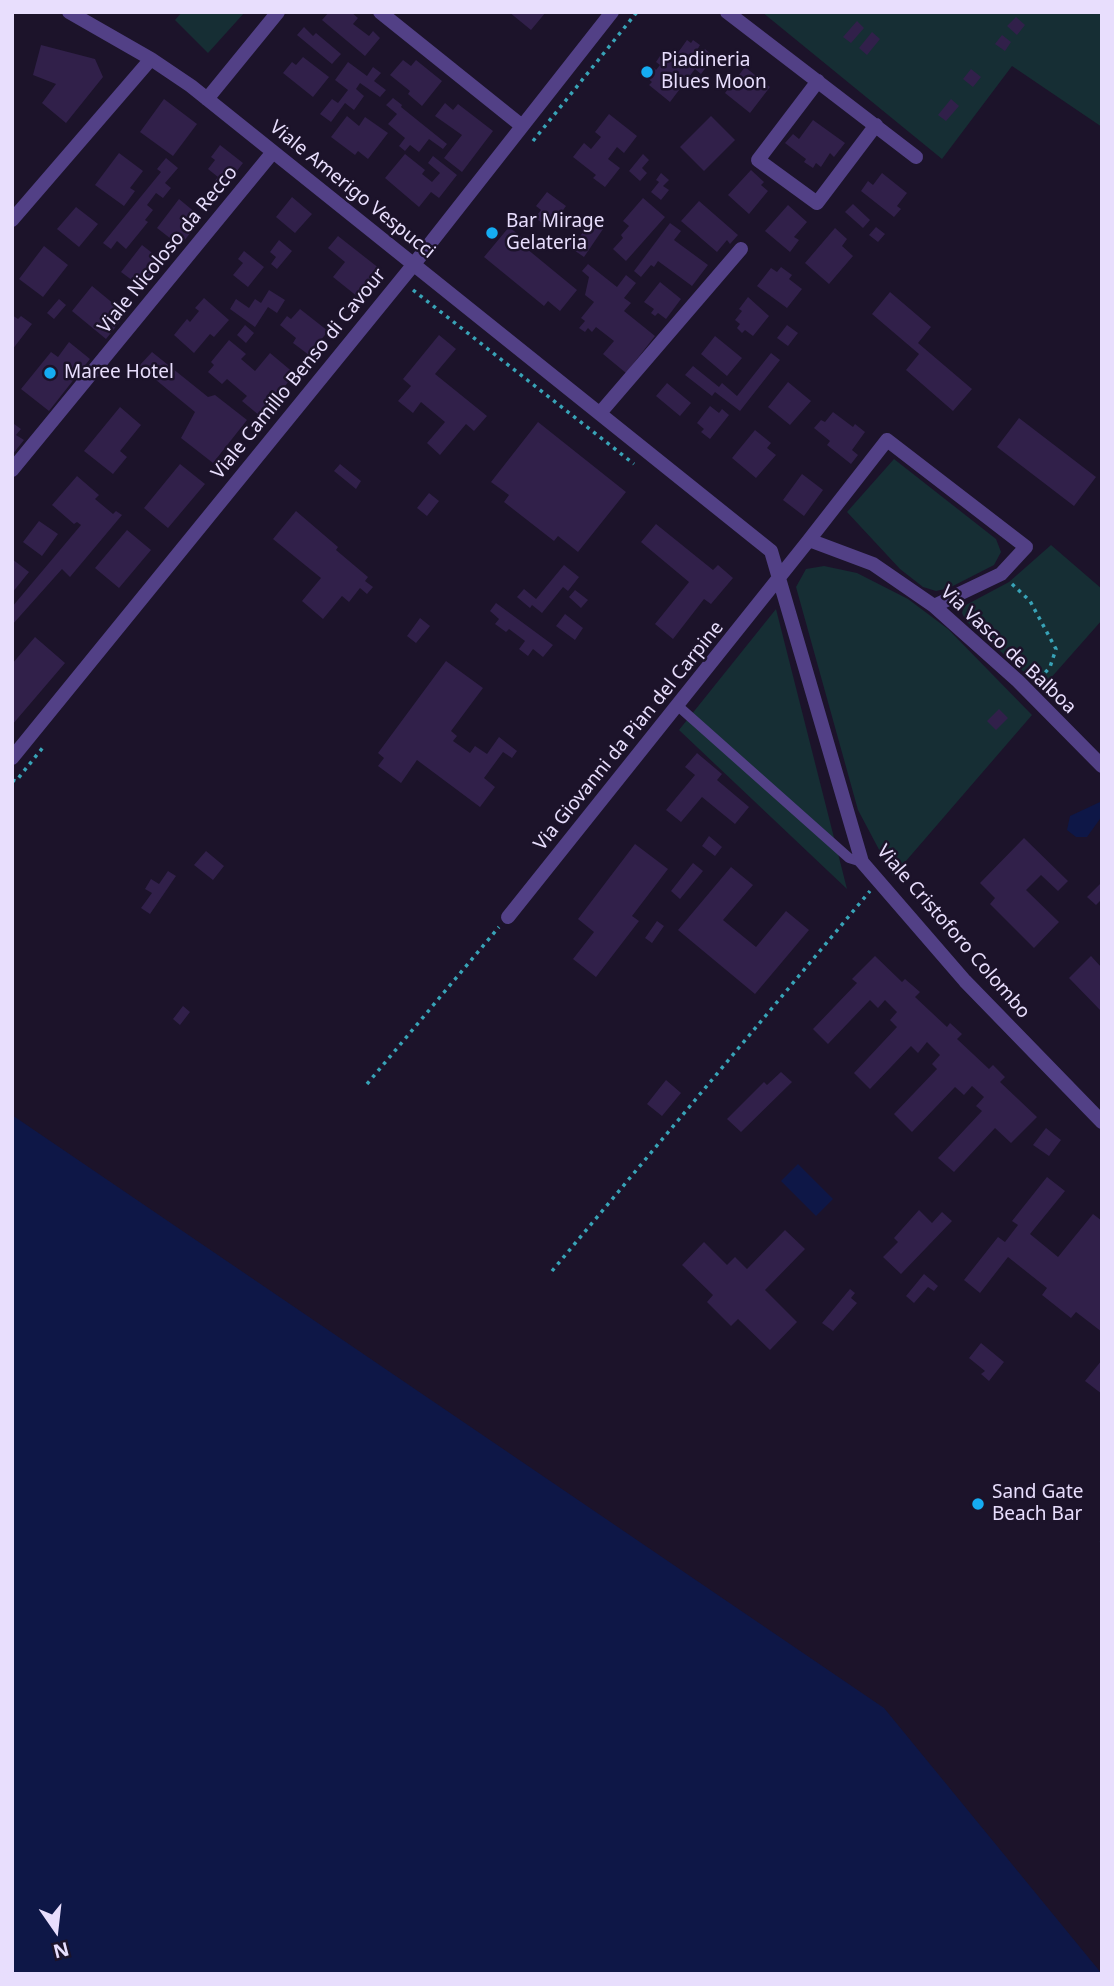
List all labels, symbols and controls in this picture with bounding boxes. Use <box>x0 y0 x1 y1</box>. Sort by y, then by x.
place label: Piadineria Blues Moon <box>661 50 767 94</box>
marker: Piadineria Blues Moon <box>639 64 655 80</box>
street label: Viale Amerigo Vespucci <box>265 116 439 264</box>
street label: Viale Nicoloso da Recco <box>93 162 243 338</box>
place label: Bar Mirage Gelateria <box>506 211 604 255</box>
marker: Bar Mirage Gelateria <box>484 225 500 241</box>
street label: Viale Camillo Benso di Cavour <box>207 264 391 484</box>
place label: Maree Hotel <box>64 362 174 384</box>
marker: Maree Hotel <box>42 365 58 381</box>
street label: Via Vasco de Balboa <box>935 581 1081 719</box>
street label: Via Giovanni da Pian del Carpine <box>529 617 729 855</box>
street label: Viale Cristoforo Colombo <box>871 841 1035 1023</box>
place label: Sand Gate Beach Bar <box>992 1482 1084 1526</box>
marker: Sand Gate Beach Bar <box>970 1496 986 1512</box>
north arrow <box>21 1895 91 1965</box>
text: N <box>50 1936 72 1965</box>

